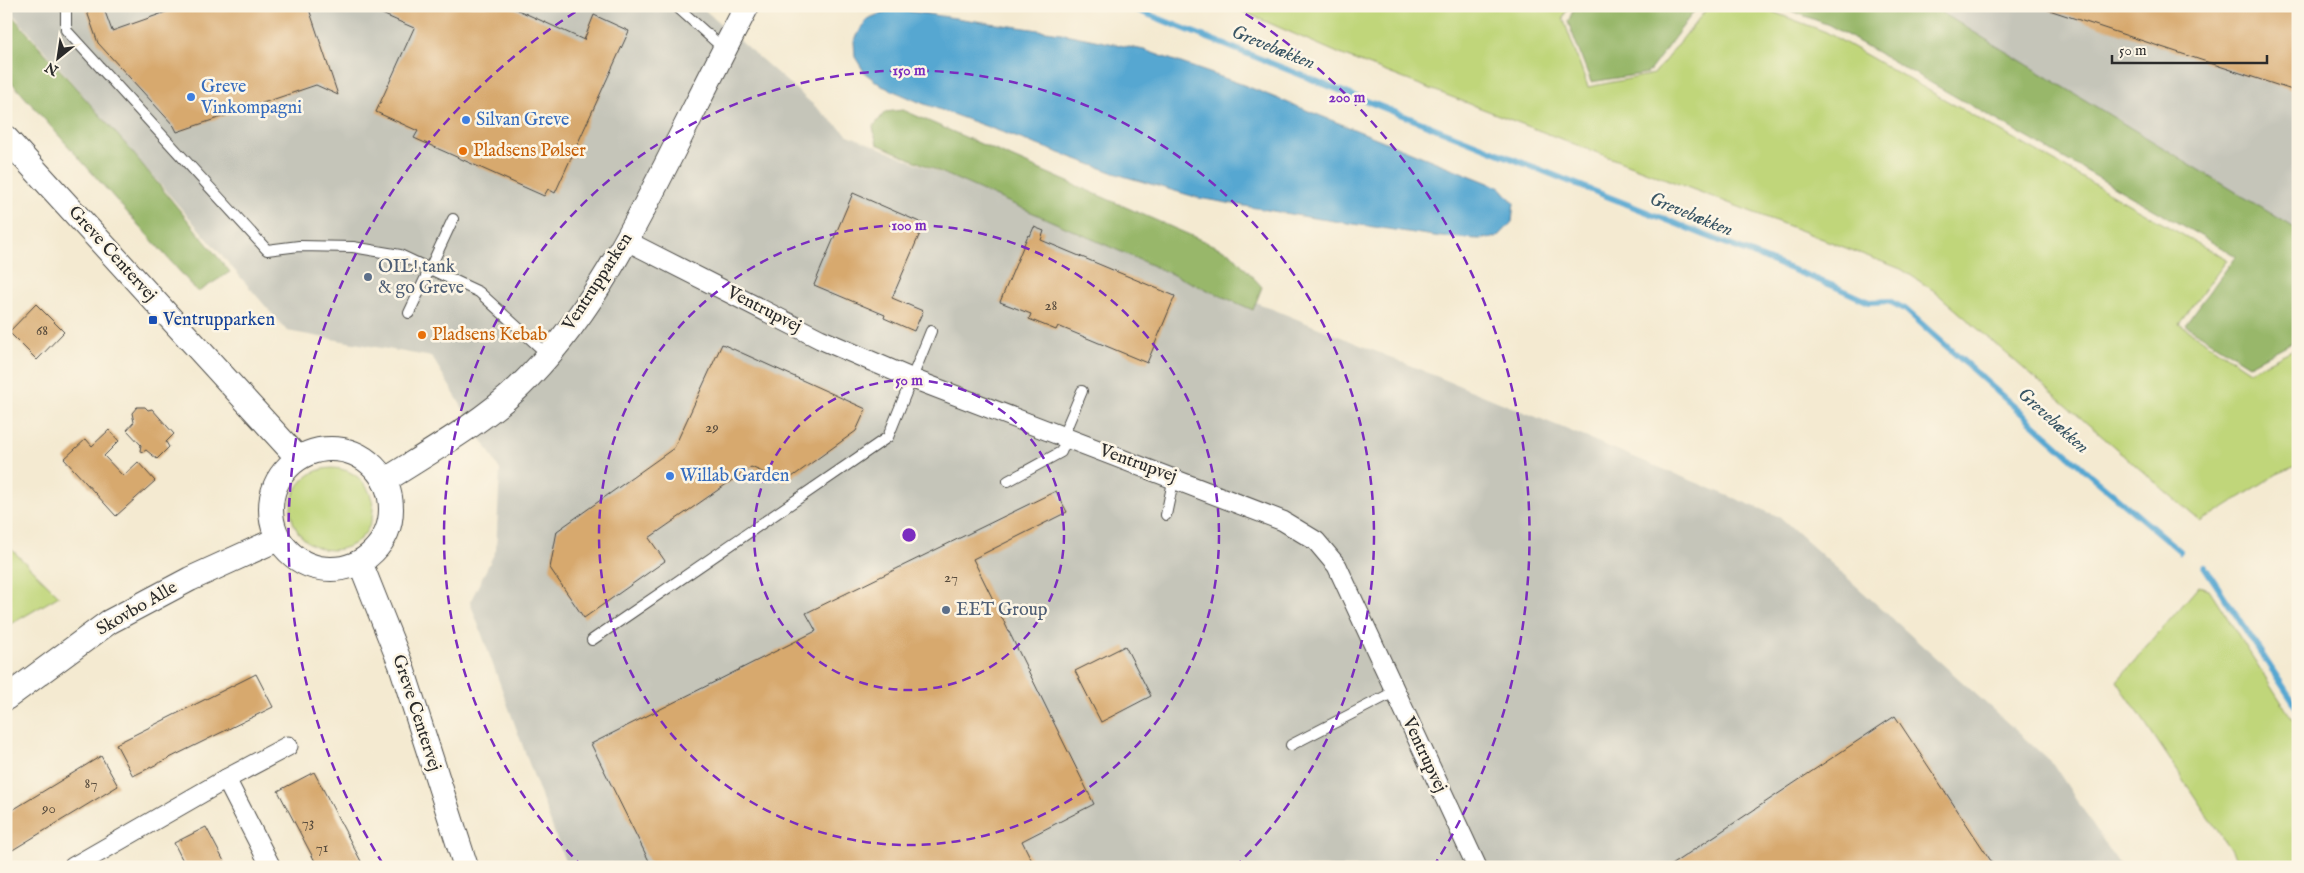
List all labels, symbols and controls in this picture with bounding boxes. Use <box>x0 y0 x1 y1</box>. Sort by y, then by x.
water label: Grevebækken <box>1228 20 1319 76</box>
north arrow <box>32 32 82 82</box>
scale bar <box>2112 32 2266 64</box>
text: 50 m <box>2119 41 2147 60</box>
text: N <box>42 58 63 80</box>
text: 150 m <box>892 61 926 80</box>
place label: Greve Vinkompagni <box>200 76 302 120</box>
text: 200 m <box>1329 88 1366 107</box>
marker: Greve Vinkompagni <box>185 91 197 103</box>
place label: Silvan Greve <box>476 109 569 132</box>
marker: Silvan Greve <box>460 114 472 126</box>
place label: Pladsens Pølser <box>473 140 586 163</box>
marker: Pladsens Pølser <box>457 145 469 157</box>
water label: Grevebækken <box>1646 187 1737 243</box>
street label: Greve Centervej <box>63 201 161 307</box>
text: 100 m <box>891 216 927 235</box>
street label: Ventrupparken <box>557 228 638 336</box>
place label: OIL! tank & go Greve <box>378 256 464 300</box>
marker: OIL! tank & go Greve <box>362 271 374 283</box>
street label: Ventrupvej <box>722 281 805 339</box>
house number: 28 <box>1045 296 1058 315</box>
place label: Ventrupparken <box>162 309 275 332</box>
marker: Ventrupparken <box>147 314 159 326</box>
house number: 68 <box>36 321 48 340</box>
place label: Pladsens Kebab <box>432 324 548 347</box>
marker: Pladsens Kebab <box>416 329 428 341</box>
text: 50 m <box>895 371 923 390</box>
water label: Grevebækken <box>2012 383 2094 460</box>
house number: 29 <box>705 418 719 437</box>
street label: Ventrupvej <box>1095 439 1180 489</box>
place label: Willab Garden <box>680 465 790 488</box>
marker: Willab Garden <box>664 470 676 482</box>
centre of rings <box>900 526 918 544</box>
house number: 27 <box>944 568 958 587</box>
street label: Skovbo Alle <box>92 577 182 641</box>
place label: EET Group <box>956 599 1048 622</box>
marker: EET Group <box>940 604 952 616</box>
street label: Greve Centervej <box>386 652 446 774</box>
street label: Ventrupvej <box>1396 713 1451 796</box>
house number: 87 <box>85 774 97 793</box>
house number: 90 <box>41 799 56 818</box>
house number: 73 <box>302 813 314 832</box>
house number: 71 <box>316 838 328 857</box>

